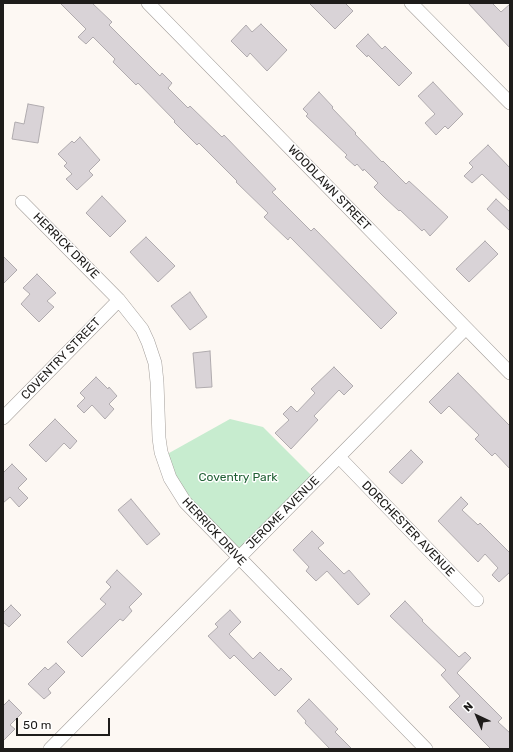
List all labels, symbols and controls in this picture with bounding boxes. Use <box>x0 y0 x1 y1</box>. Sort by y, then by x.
street label: WOODLAWN STREET <box>285 142 373 234</box>
street label: HERRICK DRIVE <box>30 210 102 282</box>
street label: COVENTRY STREET <box>18 315 104 403</box>
park label: Coventry Park <box>199 471 277 485</box>
street label: JEROME AVENUE <box>244 474 322 552</box>
street label: DORCHESTER AVENUE <box>359 478 457 580</box>
street label: HERRICK DRIVE <box>179 495 249 569</box>
north arrow <box>457 696 497 736</box>
text: N <box>461 700 476 714</box>
scale bar <box>18 710 112 736</box>
text: 50 m <box>23 718 51 732</box>

